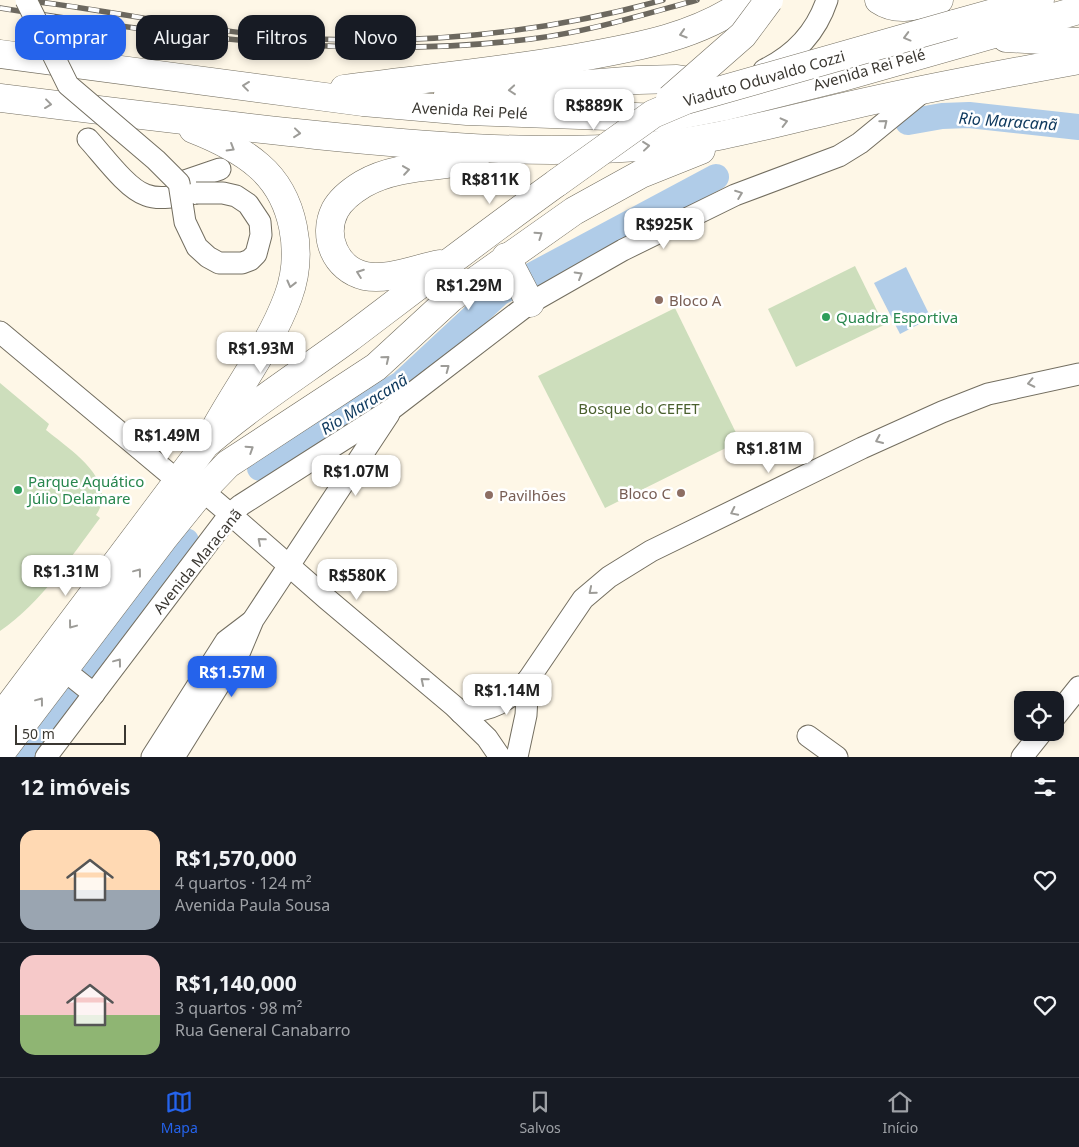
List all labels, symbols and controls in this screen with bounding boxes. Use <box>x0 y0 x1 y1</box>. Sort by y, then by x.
chip: Comprar <box>15 15 126 60</box>
chip: Alugar <box>136 15 228 60</box>
chip: Filtros <box>238 15 325 60</box>
chip: Novo <box>335 15 416 60</box>
one-way arrow <box>679 28 687 38</box>
one-way arrow <box>904 31 912 41</box>
street label: Avenida Rei Pelé <box>811 43 927 95</box>
street label: Viaduto Oduvaldo Cozzi <box>681 45 847 111</box>
one-way arrow <box>241 81 249 92</box>
one-way arrow <box>508 84 516 95</box>
pin: R$889K <box>553 88 635 131</box>
text: R$889K <box>565 94 623 116</box>
street label: Avenida Rei Pelé <box>412 97 528 123</box>
one-way arrow <box>45 98 53 109</box>
water label: Rio Maracanã <box>958 107 1058 135</box>
one-way arrow <box>780 118 788 128</box>
one-way arrow <box>878 121 887 129</box>
one-way arrow <box>293 127 301 138</box>
one-way arrow <box>225 141 234 151</box>
one-way arrow <box>643 141 651 152</box>
pin: R$811K <box>449 162 531 205</box>
one-way arrow <box>402 165 410 175</box>
text: R$811K <box>461 168 519 190</box>
one-way arrow <box>734 189 743 200</box>
pin: R$925K <box>623 208 705 250</box>
text: R$925K <box>635 213 693 235</box>
one-way arrow <box>533 232 542 241</box>
pin: R$1.29M <box>423 268 515 311</box>
one-way arrow <box>356 269 365 279</box>
one-way arrow <box>573 271 582 281</box>
text: R$1.29M <box>436 274 502 296</box>
one-way arrow <box>286 280 297 289</box>
place label: Bloco A <box>669 290 722 310</box>
marker: Bloco A <box>653 294 665 306</box>
place label: Quadra Esportiva <box>836 307 958 327</box>
marker: Quadra Esportiva <box>820 311 832 323</box>
pin: R$1.93M <box>215 332 307 374</box>
text: R$1.93M <box>228 337 294 359</box>
one-way arrow <box>380 356 389 365</box>
one-way arrow <box>440 365 449 373</box>
water label: Rio Maracanã <box>316 368 412 440</box>
one-way arrow <box>1027 377 1036 388</box>
park label: Bosque do CEFET <box>578 398 700 418</box>
pin: R$1.49M <box>121 418 213 461</box>
text: R$1.49M <box>134 424 200 446</box>
pin: R$1.81M <box>723 432 815 474</box>
one-way arrow <box>875 434 884 445</box>
text: R$1.81M <box>736 437 802 459</box>
one-way arrow <box>245 446 254 455</box>
pin: R$1.07M <box>310 454 402 497</box>
text: R$1.07M <box>323 460 389 482</box>
place label: Parque Aquático Júlio Delamare <box>26 471 144 508</box>
place label: Bloco C <box>619 483 672 503</box>
marker: Parque Aquático Júlio Delamare <box>12 484 24 496</box>
place label: Pavilhões <box>499 485 566 505</box>
marker: Bloco C <box>675 487 687 499</box>
marker: Pavilhões <box>483 489 495 501</box>
street label: Avenida Maracanã <box>148 504 246 618</box>
one-way arrow <box>730 506 739 516</box>
one-way arrow <box>257 538 266 547</box>
pin: R$1.31M <box>20 554 112 597</box>
pin: R$580K <box>316 558 398 601</box>
text: R$1.31M <box>33 560 99 582</box>
text: R$580K <box>328 564 386 586</box>
one-way arrow <box>133 569 141 578</box>
one-way arrow <box>589 585 598 594</box>
one-way arrow <box>69 619 77 628</box>
pin: R$1.57M <box>186 656 278 698</box>
one-way arrow <box>112 659 120 668</box>
text: R$1.57M <box>199 661 265 683</box>
pin: R$1.14M <box>461 674 553 716</box>
one-way arrow <box>421 678 430 687</box>
text: R$1.14M <box>474 679 540 701</box>
map controls <box>1014 691 1064 741</box>
button: locate <box>1014 691 1064 741</box>
one-way arrow <box>34 697 43 707</box>
scale bar <box>15 722 126 745</box>
text: 50 m <box>22 724 55 743</box>
text: 12 imóveis <box>20 773 130 801</box>
icon: filters <box>1031 773 1059 801</box>
text: R$1,570,000 <box>175 844 297 872</box>
icon: home <box>60 850 120 910</box>
icon: heart <box>1031 866 1059 894</box>
text: 4 quartos · 124 m² <box>175 872 312 894</box>
text: Avenida Paula Sousa <box>175 894 330 916</box>
text: R$1,140,000 <box>175 969 297 997</box>
icon: home <box>60 975 120 1035</box>
icon: heart <box>1031 991 1059 1019</box>
text: 3 quartos · 98 m² <box>175 997 302 1019</box>
text: Rua General Canabarro <box>175 1019 350 1041</box>
tab: Mapa <box>161 1088 198 1137</box>
tab: Salvos <box>519 1088 561 1137</box>
tab: Início <box>882 1088 918 1137</box>

